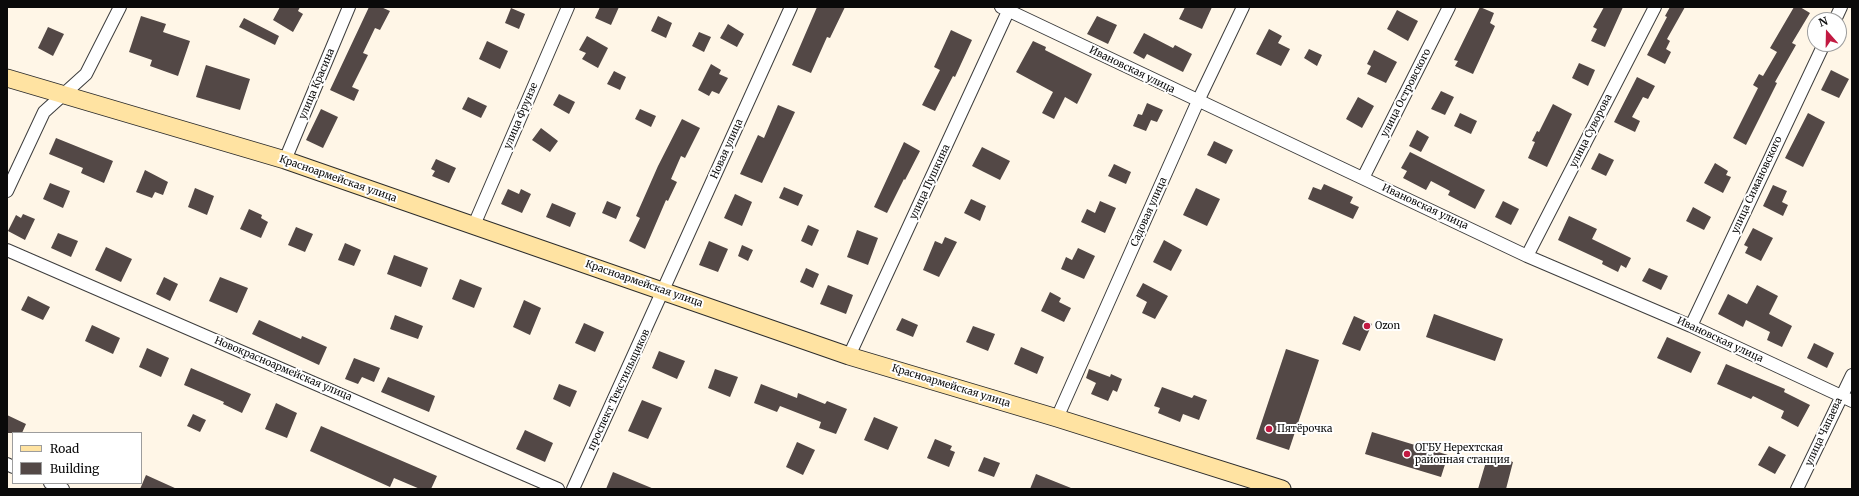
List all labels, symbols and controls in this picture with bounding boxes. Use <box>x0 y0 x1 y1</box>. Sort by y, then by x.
north arrow <box>1807 12 1847 52</box>
text: N <box>1817 14 1830 30</box>
street label: Ивановская улица <box>1087 44 1177 96</box>
street label: улица Красина <box>297 47 337 121</box>
street label: улица Островского <box>1378 47 1434 139</box>
street label: улица Фрунзе <box>502 81 540 151</box>
street label: улица Суворова <box>1567 92 1615 170</box>
street label: Новая улица <box>708 117 746 181</box>
street label: улица Симановского <box>1729 134 1785 236</box>
street label: улица Пушкина <box>907 143 953 221</box>
street label: Красноармейская улица <box>278 153 398 205</box>
street label: Садовая улица <box>1128 176 1170 248</box>
street label: Ивановская улица <box>1380 182 1470 232</box>
street label: Красноармейская улица <box>584 258 704 310</box>
street label: Ивановская улица <box>1675 315 1765 365</box>
place label: Ozon <box>1375 320 1400 332</box>
marker: Ozon <box>1362 321 1372 331</box>
street label: проспект Текстильщиков <box>586 327 652 453</box>
street label: Новокрасноармейская улица <box>212 335 354 403</box>
street label: Красноармейская улица <box>890 362 1012 410</box>
street label: улица Чапаева <box>1803 396 1845 468</box>
place label: Пятёрочка <box>1277 423 1332 435</box>
marker: Пятёрочка <box>1264 424 1274 434</box>
legend <box>12 432 142 484</box>
text: Road <box>50 441 79 456</box>
place label: ОГБУ Нерехтская районная станция <box>1415 442 1510 466</box>
marker: ОГБУ Нерехтская районная станция <box>1402 449 1412 459</box>
text: Building <box>50 461 99 476</box>

